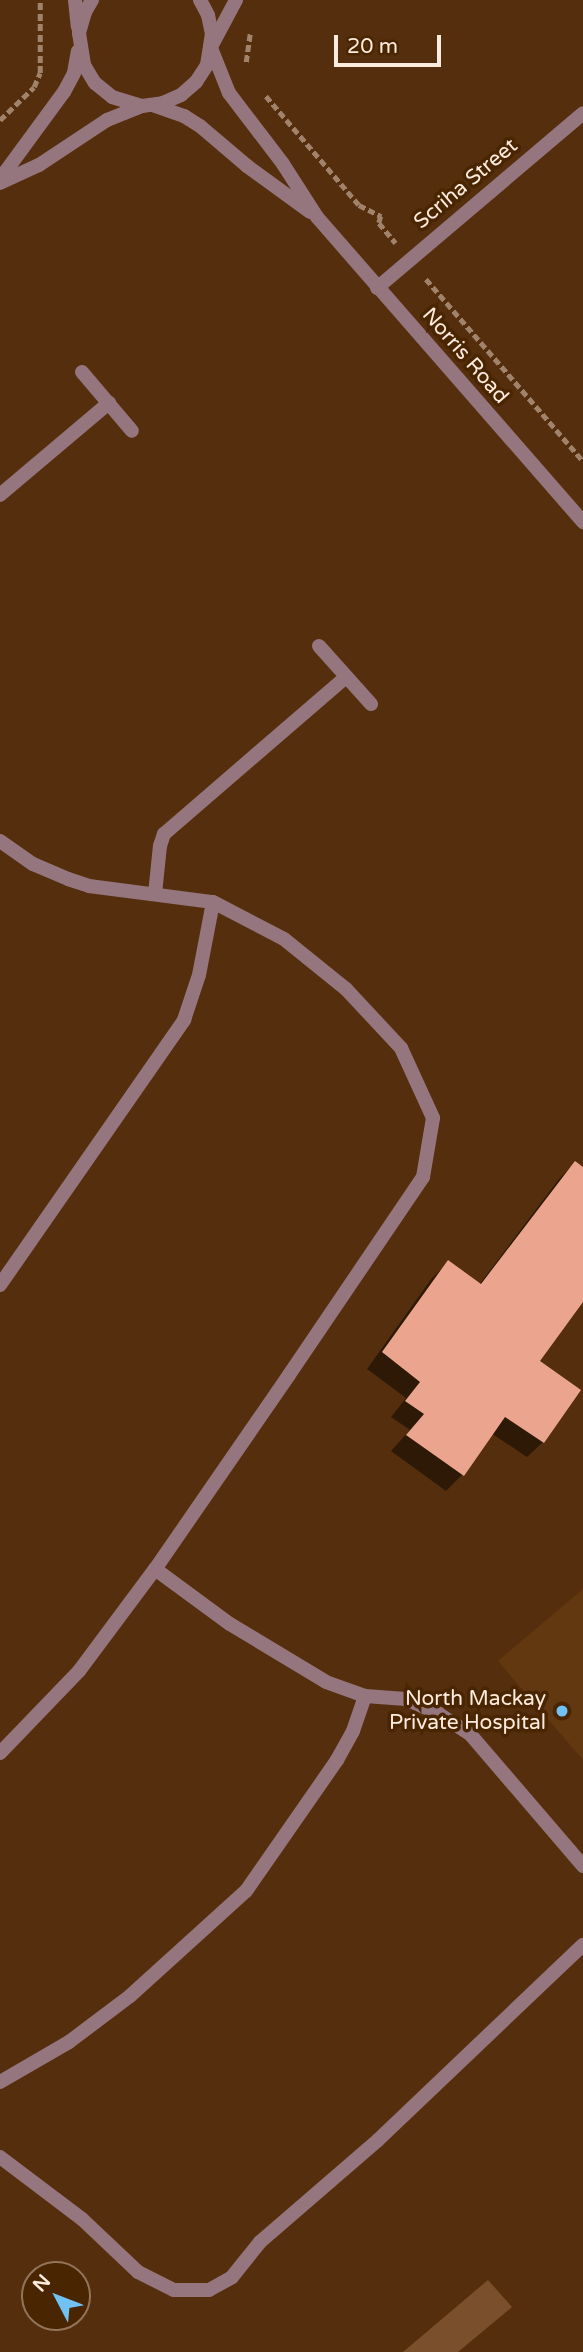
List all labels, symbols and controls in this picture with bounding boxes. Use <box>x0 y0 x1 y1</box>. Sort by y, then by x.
scale bar <box>338 21 445 65</box>
text: 20 m <box>347 34 398 59</box>
street label: Scriha Street <box>409 133 523 235</box>
street label: Norris Road <box>416 303 514 409</box>
place label: North Mackay Private Hospital <box>389 1686 546 1736</box>
marker: North Mackay Private Hospital <box>552 1701 572 1721</box>
north arrow <box>21 2261 91 2331</box>
text: N <box>29 2270 55 2296</box>

